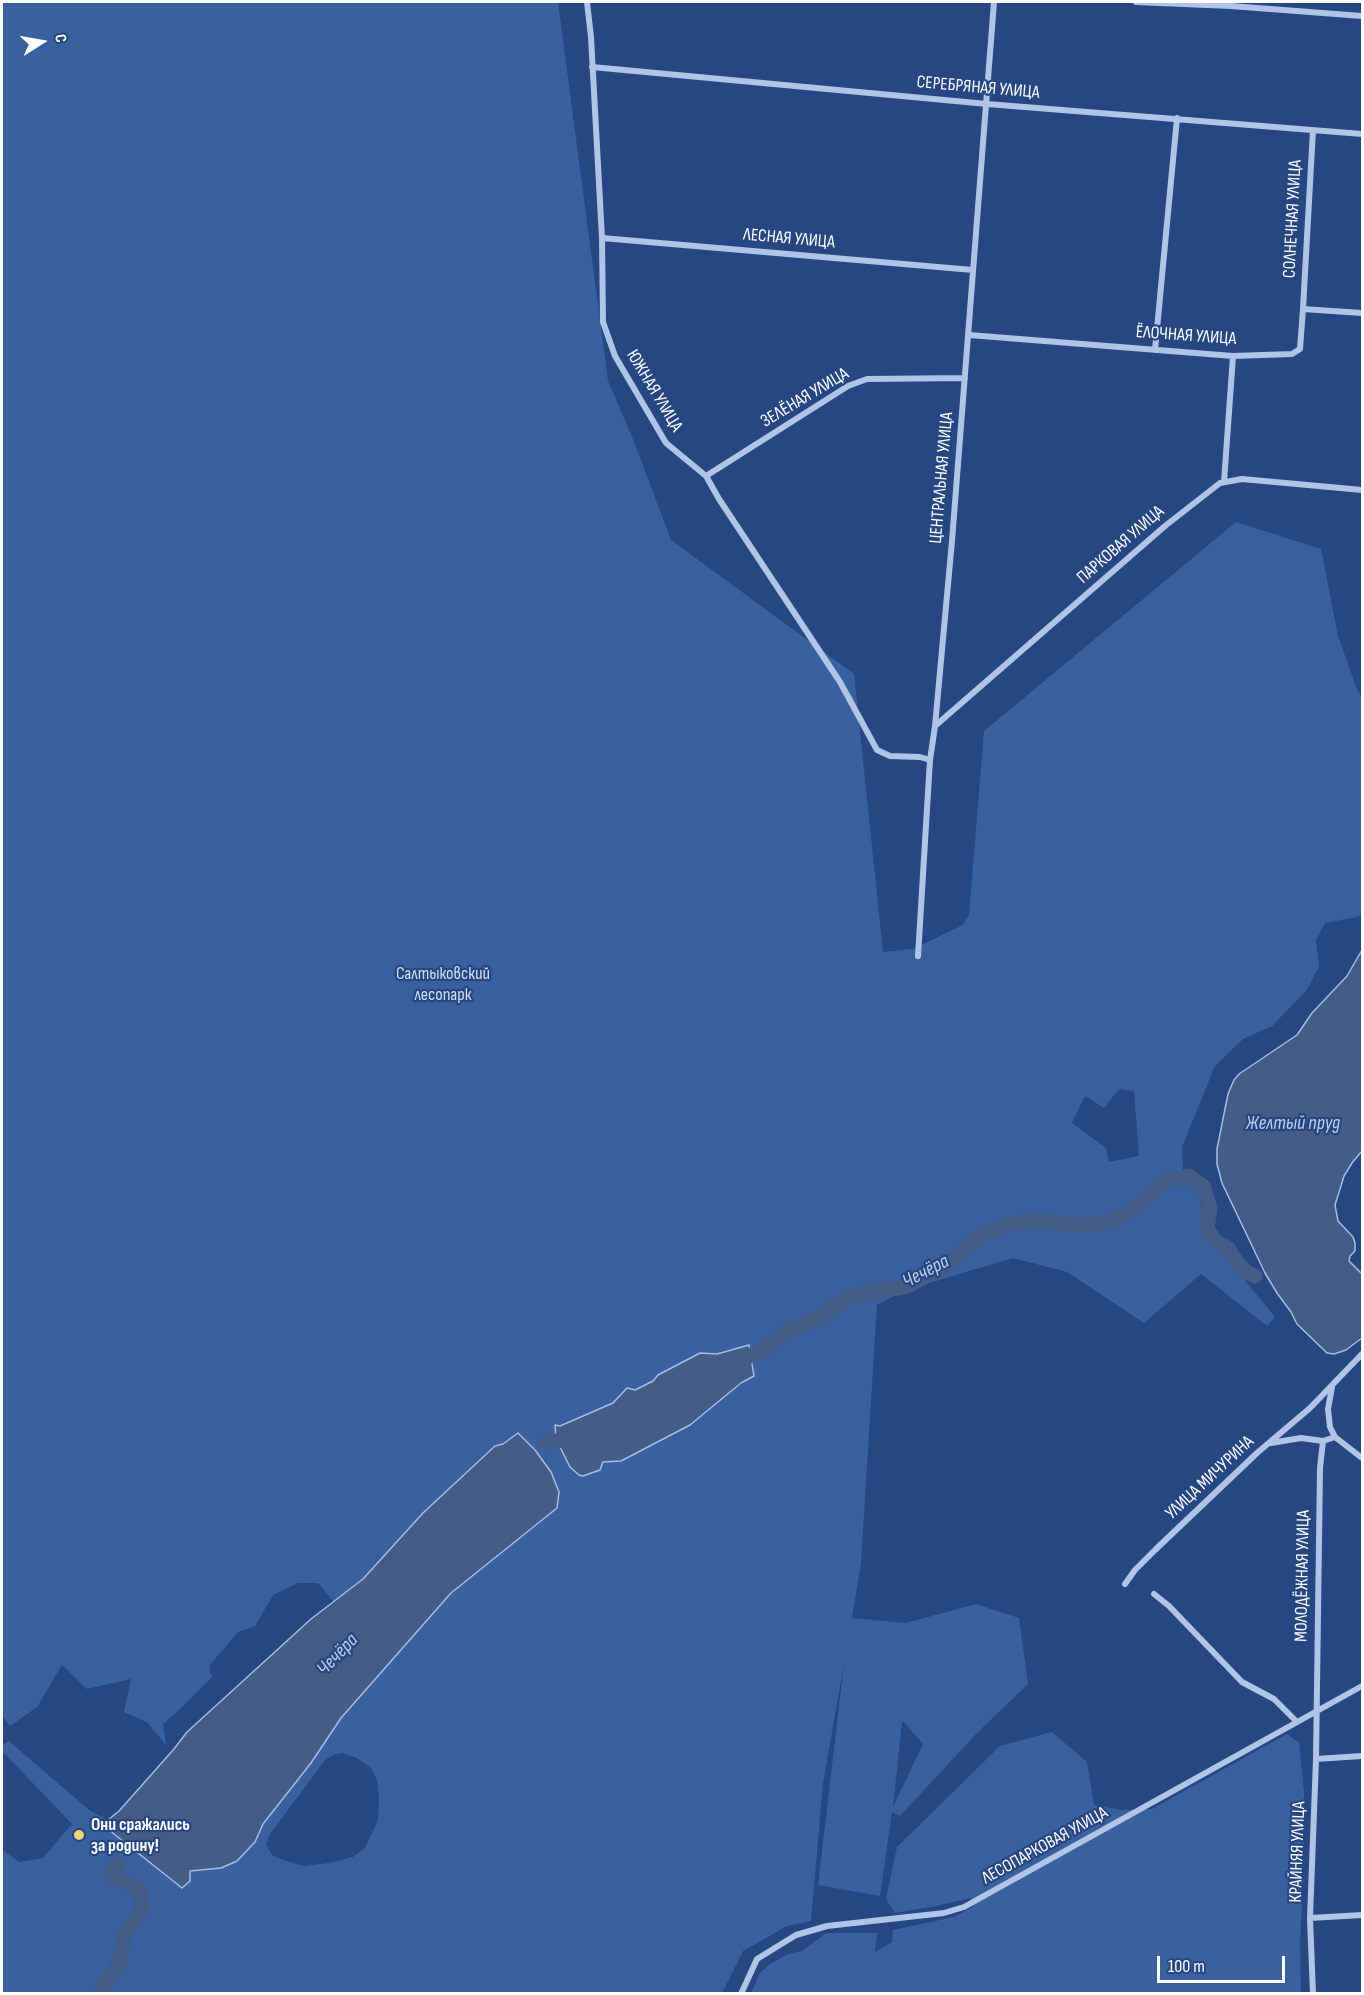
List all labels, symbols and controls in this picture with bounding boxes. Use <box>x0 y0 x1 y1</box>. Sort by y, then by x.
north arrow <box>12 12 72 72</box>
text: С <box>50 33 70 44</box>
street label: СЕРЕБРЯНАЯ УЛИЦА <box>916 72 1040 104</box>
street label: СОЛНЕЧНАЯ УЛИЦА <box>1279 159 1307 279</box>
street label: ЛЕСНАЯ УЛИЦА <box>742 224 836 254</box>
street label: ЁЛОЧНАЯ УЛИЦА <box>1135 322 1237 350</box>
street label: ЮЖНАЯ УЛИЦА <box>621 346 687 436</box>
street label: ЗЕЛЁНАЯ УЛИЦА <box>757 363 853 433</box>
street label: ЦЕНТРАЛЬНАЯ УЛИЦА <box>925 411 959 545</box>
street label: ПАРКОВАЯ УЛИЦА <box>1073 501 1169 589</box>
park label: Салтыковский лесопарк <box>396 963 490 1006</box>
water label: Желтый пруд <box>1246 1112 1340 1136</box>
water label: Чечёра <box>899 1250 953 1294</box>
street label: УЛИЦА МИЧУРИНА <box>1161 1432 1259 1524</box>
street label: МОЛОДЁЖНАЯ УЛИЦА <box>1291 1510 1315 1642</box>
water label: Чечёра <box>312 1629 364 1681</box>
street label: КРАЙНЯЯ УЛИЦА <box>1285 1801 1311 1903</box>
street label: ЛЕСОПАРКОВАЯ УЛИЦА <box>978 1802 1112 1890</box>
place label: Они сражались за родину! <box>91 1814 190 1856</box>
marker: Они сражались за родину! <box>72 1828 86 1842</box>
scale bar <box>1160 1944 1288 1982</box>
text: 100 m <box>1168 1956 1205 1977</box>

